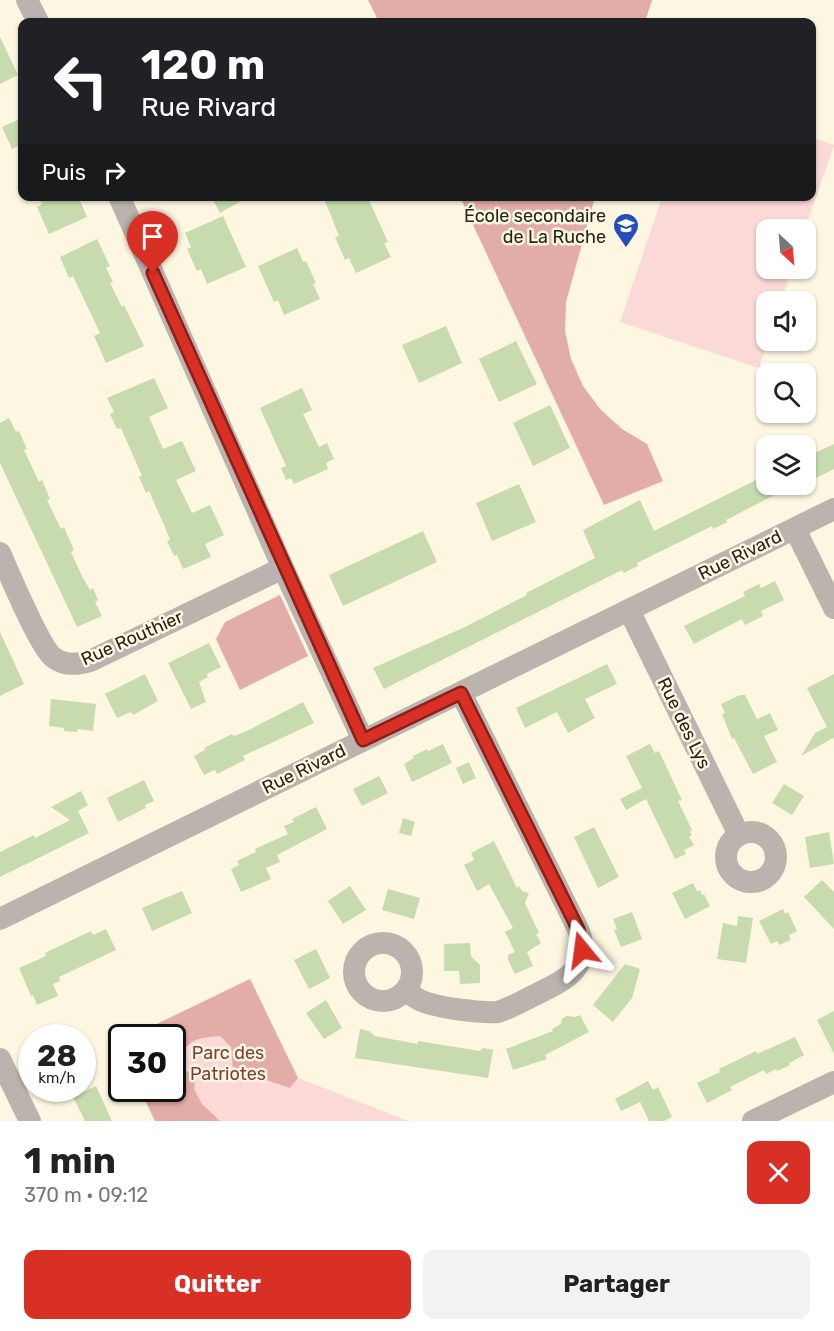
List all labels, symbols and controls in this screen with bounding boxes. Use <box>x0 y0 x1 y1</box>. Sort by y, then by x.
text: 120 m <box>141 40 265 90</box>
icon: left <box>42 42 120 120</box>
text: Rue Rivard <box>141 91 276 123</box>
icon: right <box>98 156 131 189</box>
text: Puis <box>42 159 86 186</box>
place label: École secondaire de La Ruche <box>464 205 606 248</box>
pin <box>127 211 178 273</box>
school or university icon: École secondaire de La Ruche <box>611 211 641 249</box>
north arrow <box>756 219 816 279</box>
map controls <box>756 219 816 495</box>
icon: arrive <box>136 220 169 253</box>
button: sound <box>756 291 816 351</box>
button: search <box>756 363 816 423</box>
button: layers <box>756 435 816 495</box>
street label: Rue Rivard <box>695 525 785 585</box>
street label: Rue Routhier <box>78 606 187 670</box>
street label: Rue des Lys <box>652 674 716 772</box>
street label: Rue Rivard <box>259 739 349 799</box>
position arrow <box>550 918 614 982</box>
speed limit sign: 30 <box>108 1024 186 1102</box>
text: 28 <box>37 1038 77 1074</box>
park label: Parc des Patriotes <box>190 1042 266 1085</box>
text: km/h <box>38 1069 76 1087</box>
text: 1 min <box>24 1139 116 1182</box>
button: close <box>747 1141 810 1204</box>
text: 370 m · 09:12 <box>24 1183 148 1207</box>
button: Quitter <box>24 1250 411 1319</box>
button: Partager <box>423 1250 810 1319</box>

